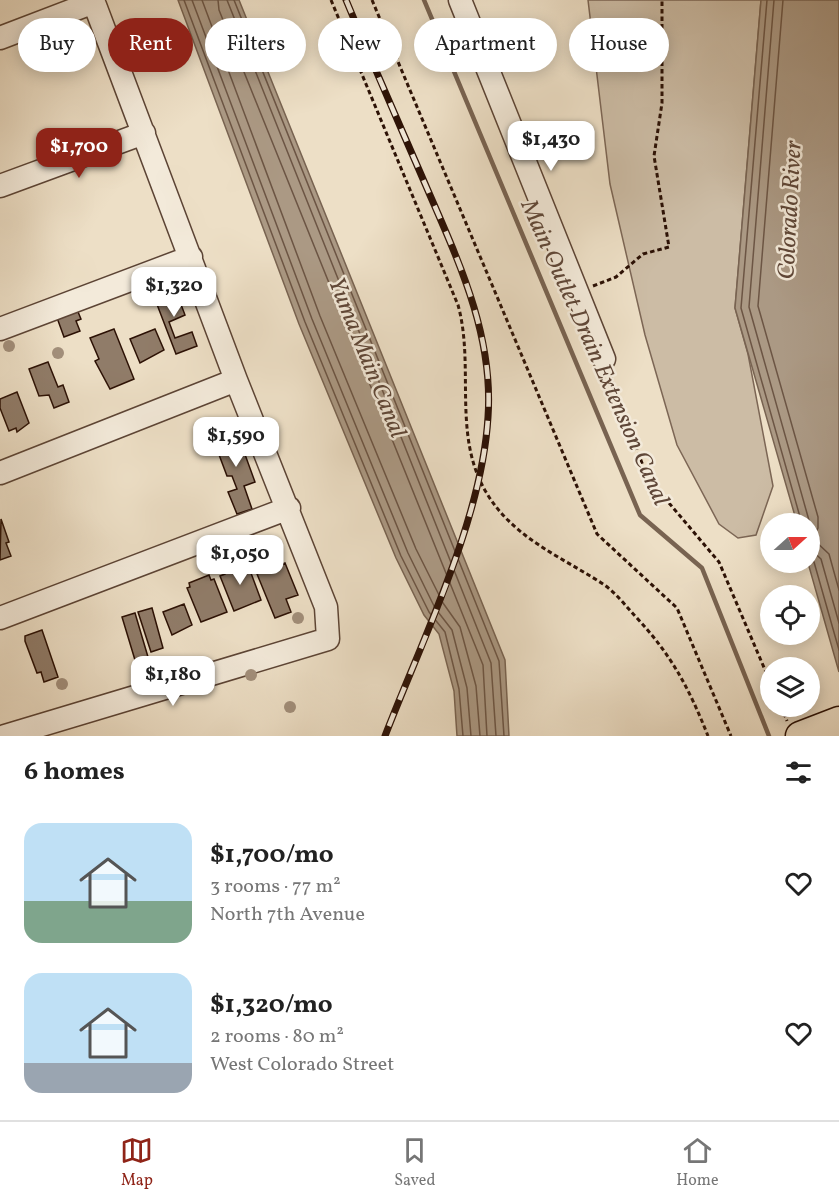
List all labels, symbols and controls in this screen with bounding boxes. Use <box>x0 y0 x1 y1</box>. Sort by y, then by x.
chip: Buy <box>18 18 96 72</box>
chip: Rent <box>108 18 193 72</box>
chip: Filters <box>205 18 306 72</box>
chip: New <box>318 18 402 72</box>
chip: Apartment <box>414 18 557 72</box>
chip: House <box>569 18 669 72</box>
pin: $1,430 <box>502 121 600 172</box>
text: $1,430 <box>522 126 580 154</box>
pin: $1,700 <box>30 128 128 179</box>
text: $1,700 <box>50 133 108 161</box>
water label: Colorado River <box>770 139 812 280</box>
water label: Main Outlet Drain Extension Canal <box>511 194 677 511</box>
pin: $1,320 <box>125 267 223 318</box>
text: $1,320 <box>145 272 203 300</box>
water label: Yuma Main Canal <box>318 272 414 444</box>
pin: $1,590 <box>187 417 285 468</box>
text: $1,590 <box>207 422 265 450</box>
north arrow <box>760 513 820 573</box>
map controls <box>760 513 820 717</box>
pin: $1,050 <box>191 535 289 586</box>
text: $1,050 <box>211 540 269 568</box>
button: locate <box>760 585 820 645</box>
pin: $1,180 <box>124 656 222 707</box>
button: layers <box>760 657 820 717</box>
text: $1,180 <box>145 661 201 689</box>
text: 6 homes <box>24 754 125 790</box>
icon: filters <box>782 756 815 789</box>
text: $1,700/mo <box>210 837 334 873</box>
icon: home <box>72 847 144 919</box>
icon: heart <box>782 867 815 900</box>
text: 3 rooms · 77 m² <box>210 873 341 901</box>
text: North 7th Avenue <box>210 901 365 929</box>
text: $1,320/mo <box>210 987 333 1023</box>
icon: home <box>72 997 144 1069</box>
icon: heart <box>782 1017 815 1050</box>
text: 2 rooms · 80 m² <box>210 1023 344 1051</box>
text: West Colorado Street <box>210 1051 394 1079</box>
tab: Map <box>120 1134 153 1192</box>
tab: Saved <box>394 1134 435 1192</box>
tab: Home <box>676 1134 719 1192</box>

